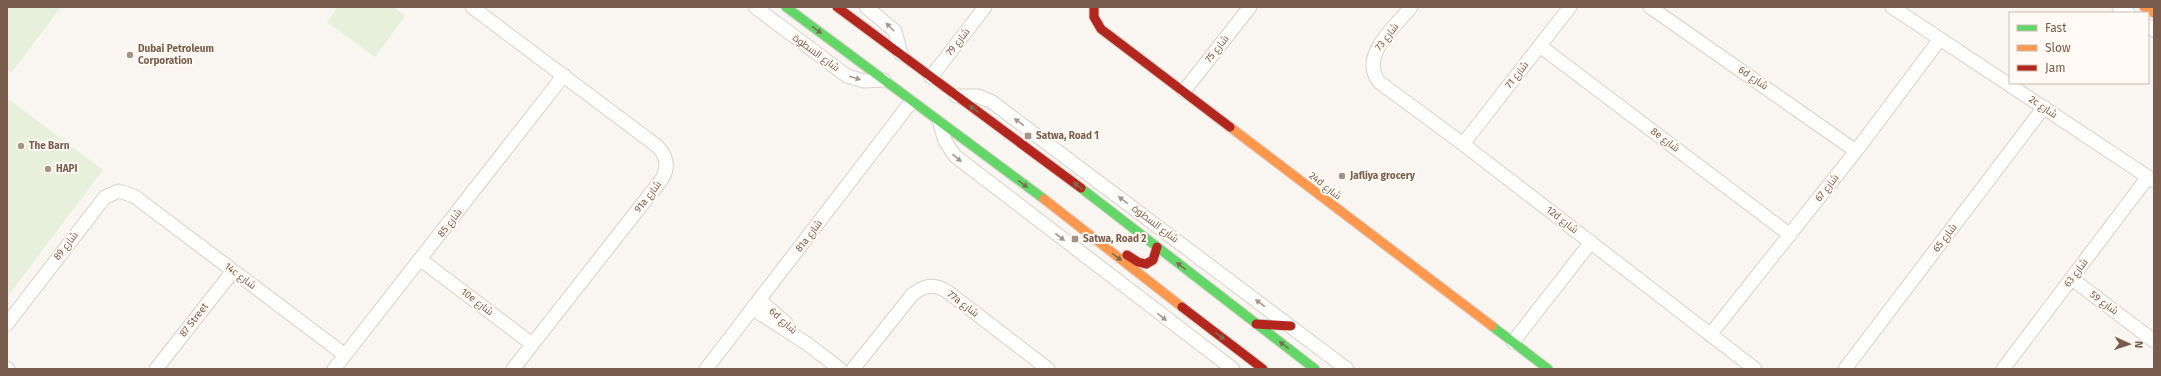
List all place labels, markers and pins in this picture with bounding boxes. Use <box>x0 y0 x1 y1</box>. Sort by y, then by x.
place label: Dubai Petroleum Corporation <box>138 43 214 67</box>
marker: Dubai Petroleum Corporation <box>125 50 135 60</box>
place label: Satwa, Road 1 <box>1036 130 1099 142</box>
marker: Satwa, Road 1 <box>1023 131 1033 141</box>
place label: The Barn <box>29 140 70 152</box>
marker: The Barn <box>16 141 26 151</box>
place label: HAPI <box>56 163 78 175</box>
marker: HAPI <box>43 164 53 174</box>
place label: Jafliya grocery <box>1349 170 1416 182</box>
marker: Jafliya grocery <box>1337 171 1347 181</box>
place label: Satwa, Road 2 <box>1083 233 1146 245</box>
marker: Satwa, Road 2 <box>1070 234 1080 244</box>

